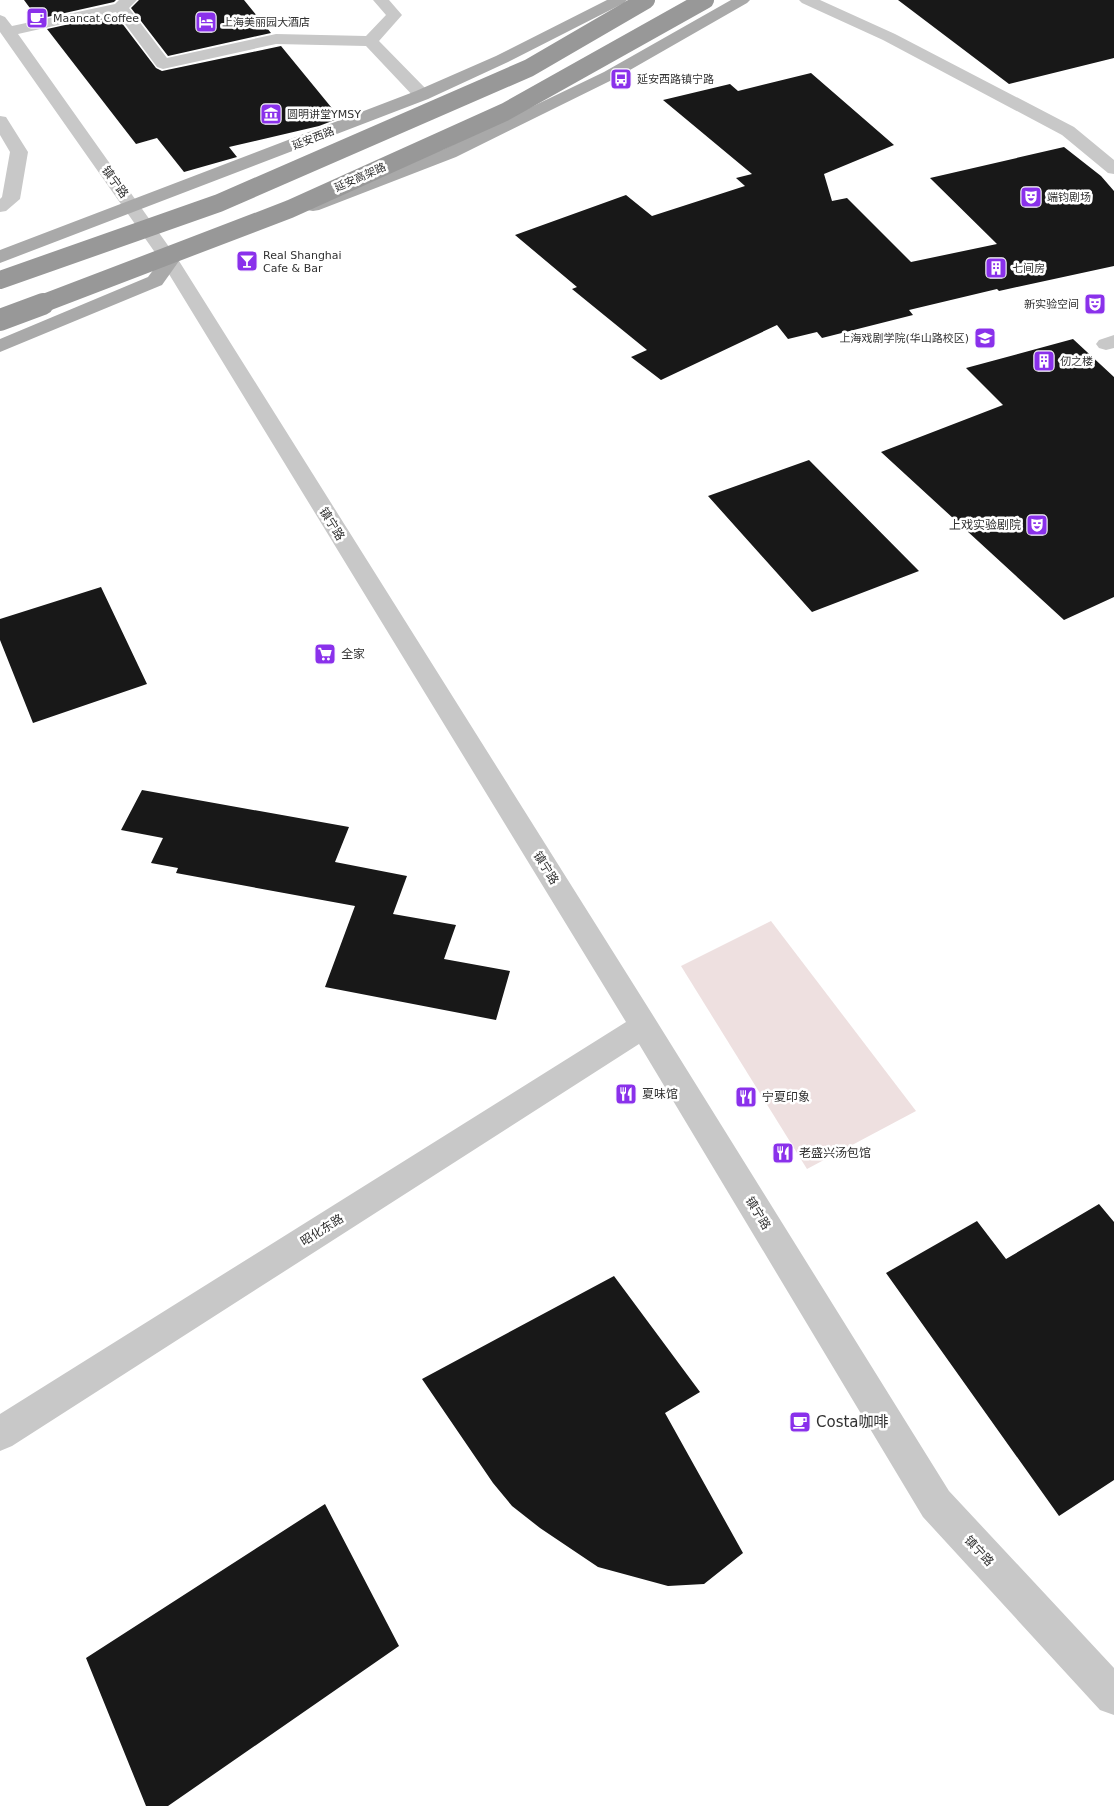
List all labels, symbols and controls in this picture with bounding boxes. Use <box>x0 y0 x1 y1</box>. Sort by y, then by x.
cafe icon: Maancat Coffee <box>25 6 49 30</box>
hotel icon: 上海美丽园大酒店 <box>194 10 218 34</box>
place label: Maancat Coffee <box>53 12 139 25</box>
place label: 上海美丽园大酒店 <box>222 16 310 29</box>
bus stop icon: 延安西路镇宁路 <box>609 67 633 91</box>
place label: 延安西路镇宁路 <box>637 73 714 86</box>
museum icon: 圆明讲堂YMSY <box>259 102 283 126</box>
place label: 圆明讲堂YMSY <box>287 108 361 121</box>
street label: 延安西路 <box>290 125 336 152</box>
street label: 延安高架路 <box>332 160 388 195</box>
street label: 镇宁路 <box>99 163 131 201</box>
theatre icon: 端钧剧场 <box>1019 185 1043 209</box>
place label: 端钧剧场 <box>1047 191 1091 204</box>
bar icon: Real Shanghai Cafe & Bar <box>235 249 259 273</box>
place label: Real Shanghai Cafe & Bar <box>263 249 342 275</box>
building icon: 七间房 <box>984 256 1008 280</box>
place label: 七间房 <box>1012 262 1045 275</box>
theatre icon: 新实验空间 <box>1083 292 1107 316</box>
place label: 新实验空间 <box>1024 298 1079 311</box>
school or university icon: 上海戏剧学院(华山路校区) <box>973 326 997 350</box>
place label: 上海戏剧学院(华山路校区) <box>839 332 969 345</box>
building icon: 仞之楼 <box>1032 349 1056 373</box>
place label: 仞之楼 <box>1060 355 1093 368</box>
street label: 镇宁路 <box>317 505 347 543</box>
theatre icon: 上戏实验剧院 <box>1025 513 1049 537</box>
place label: 上戏实验剧院 <box>949 518 1021 532</box>
supermarket icon: 全家 <box>313 642 337 666</box>
place label: 全家 <box>341 647 365 661</box>
street label: 镇宁路 <box>531 849 561 887</box>
restaurant icon: 夏味馆 <box>614 1082 638 1106</box>
restaurant icon: 宁夏印象 <box>734 1085 758 1109</box>
place label: 夏味馆 <box>642 1087 678 1101</box>
place label: 宁夏印象 <box>762 1090 810 1104</box>
restaurant icon: 老盛兴汤包馆 <box>771 1141 795 1165</box>
place label: 老盛兴汤包馆 <box>799 1146 871 1160</box>
street label: 镇宁路 <box>743 1194 773 1232</box>
street label: 昭化东路 <box>298 1211 346 1249</box>
cafe icon: Costa咖啡 <box>788 1410 812 1434</box>
place label: Costa咖啡 <box>816 1413 889 1431</box>
street label: 镇宁路 <box>962 1533 996 1569</box>

